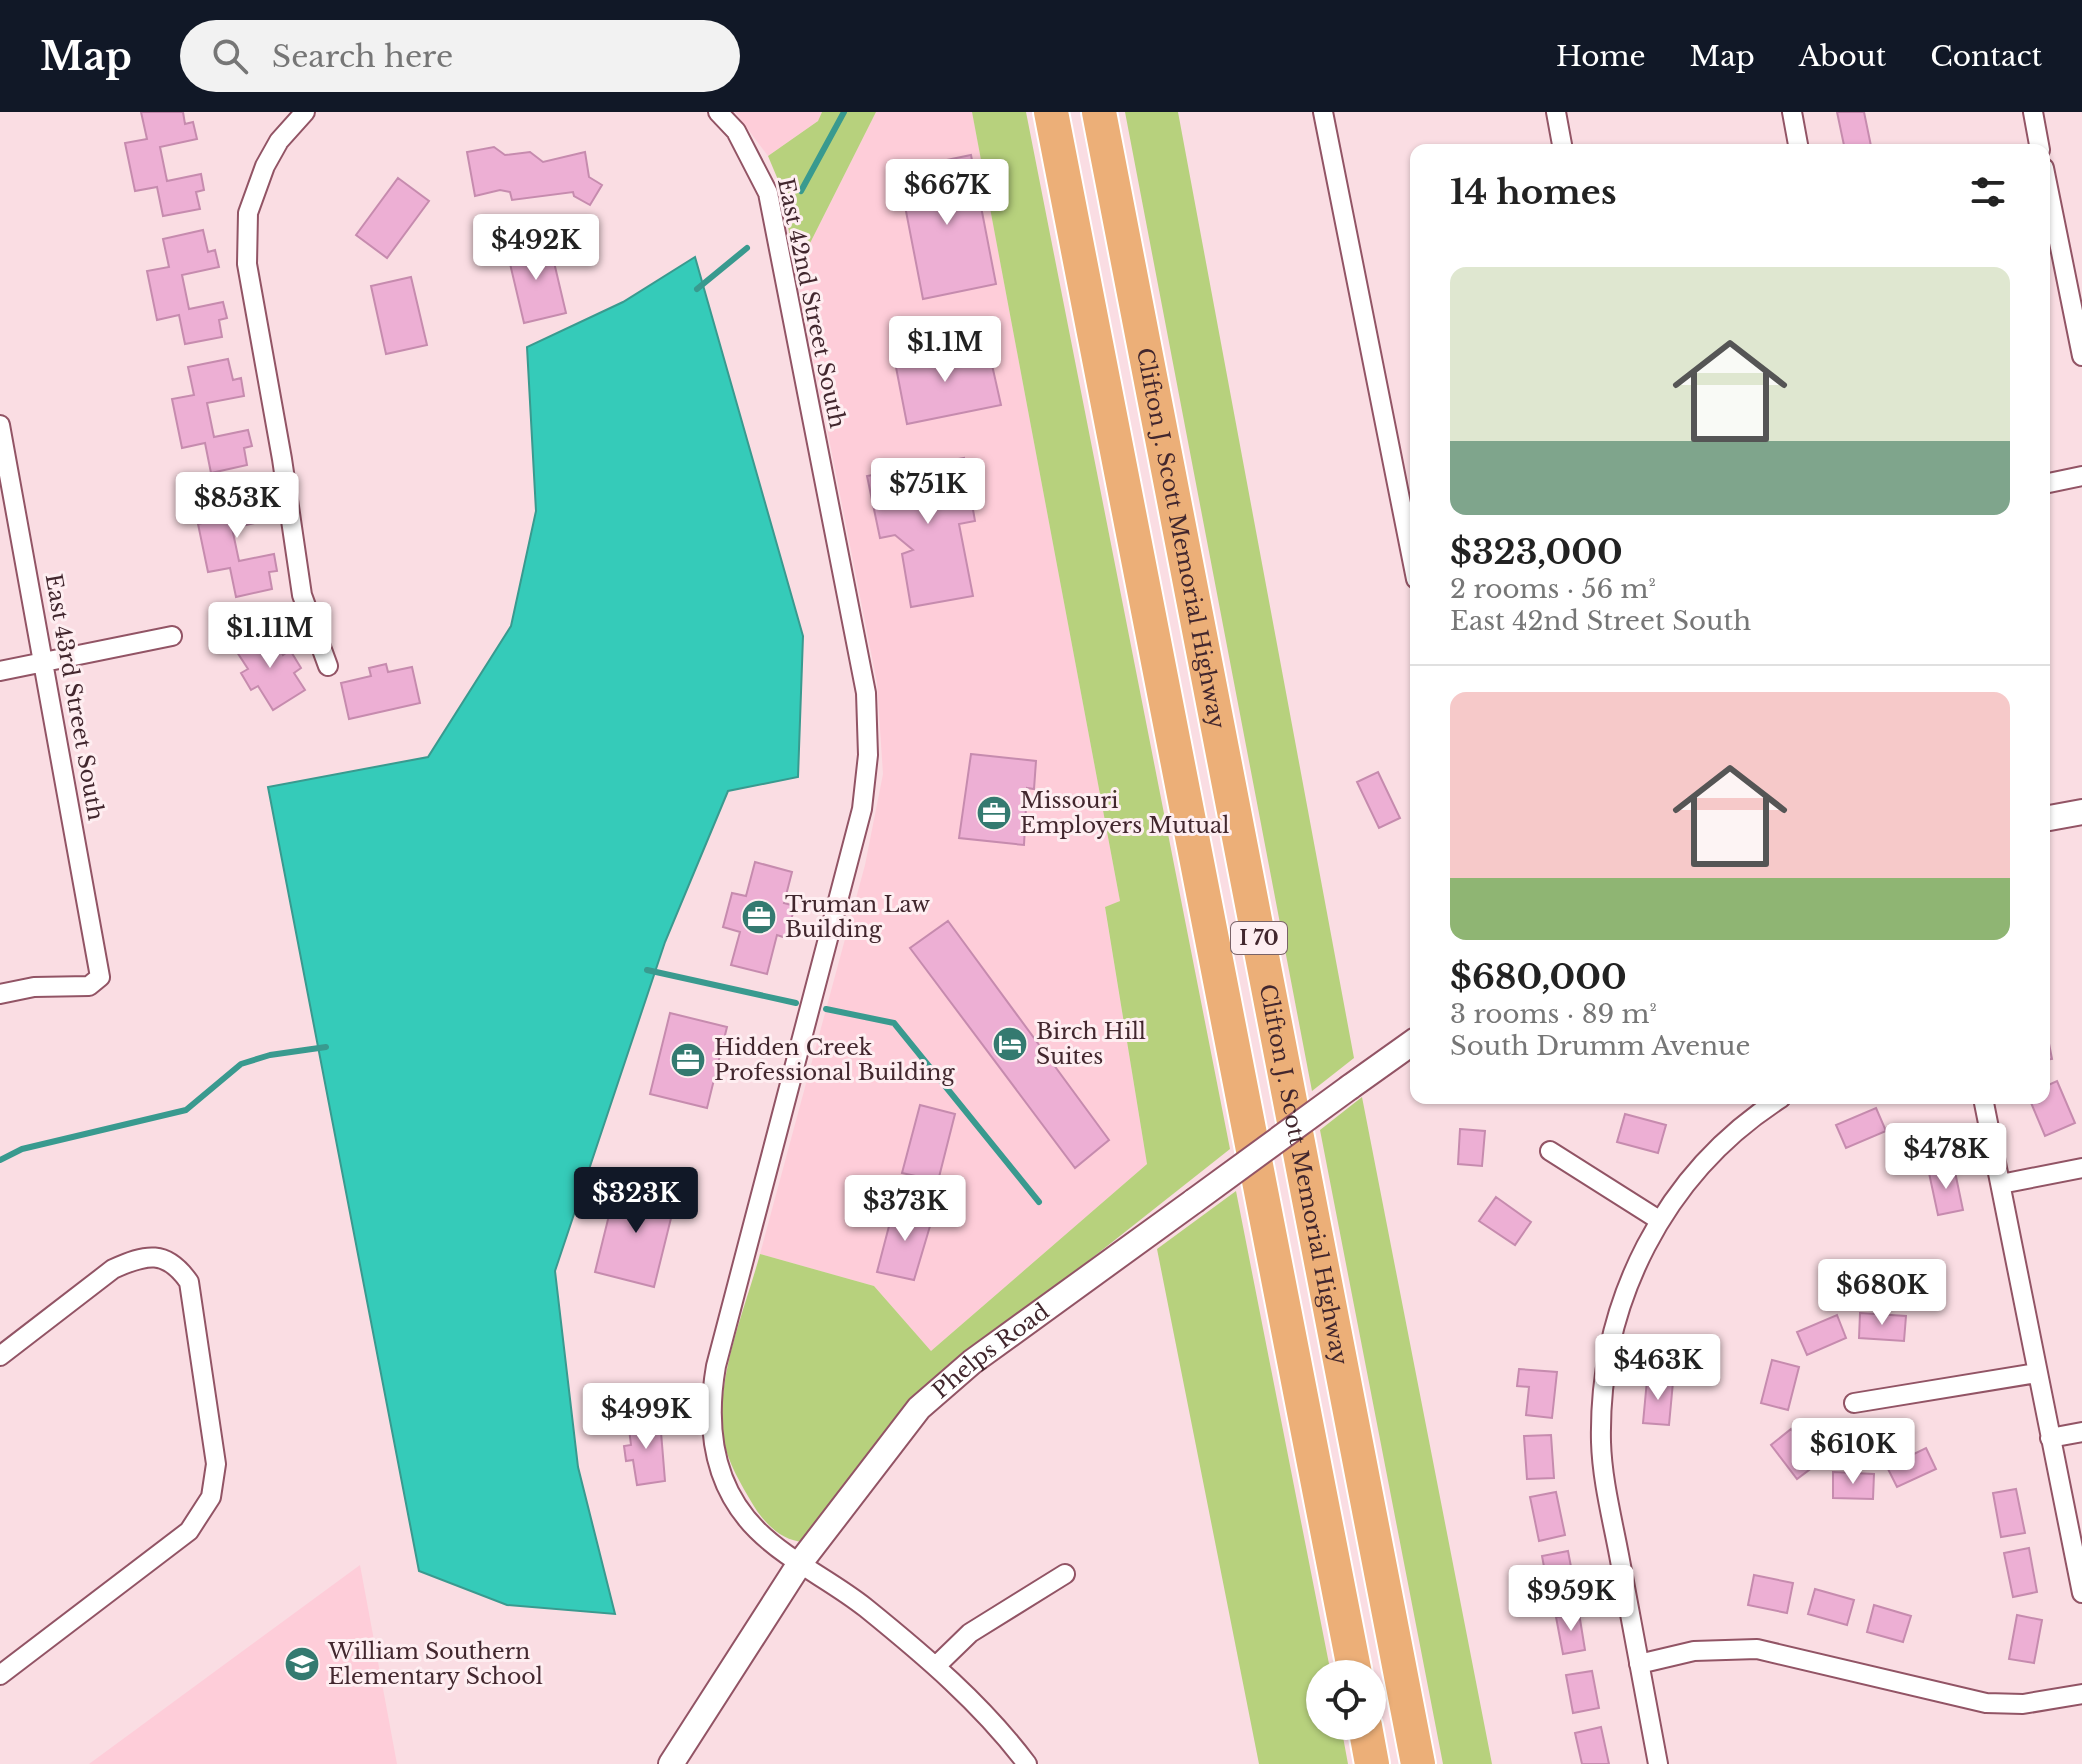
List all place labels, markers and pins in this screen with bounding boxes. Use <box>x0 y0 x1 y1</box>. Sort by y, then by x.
pin: $667K <box>891 159 1003 227</box>
pin: $492K <box>480 214 592 282</box>
pin: $1.1M <box>889 316 1001 384</box>
pin: $751K <box>872 458 984 526</box>
pin: $853K <box>181 472 293 540</box>
pin: $1.11M <box>205 602 335 670</box>
place label: Missouri Employers Mutual <box>1020 787 1229 839</box>
office icon: Missouri Employers Mutual <box>975 794 1013 832</box>
place label: Truman Law Building <box>785 891 930 943</box>
office icon: Truman Law Building <box>740 898 778 936</box>
place label: Birch Hill Suites <box>1036 1018 1146 1070</box>
hotel icon: Birch Hill Suites <box>991 1025 1029 1063</box>
place label: Hidden Creek Professional Building <box>714 1034 956 1086</box>
office icon: Hidden Creek Professional Building <box>669 1041 707 1079</box>
pin: $478K <box>1890 1123 2002 1191</box>
pin: $323K <box>580 1167 692 1235</box>
pin: $373K <box>849 1175 961 1243</box>
pin: $680K <box>1826 1259 1938 1327</box>
pin: $463K <box>1602 1334 1714 1402</box>
pin: $499K <box>590 1383 702 1451</box>
pin: $610K <box>1797 1418 1909 1486</box>
pin: $959K <box>1515 1565 1627 1633</box>
place label: William Southern Elementary School <box>327 1638 543 1690</box>
school or university icon: William Southern Elementary School <box>283 1645 321 1683</box>

